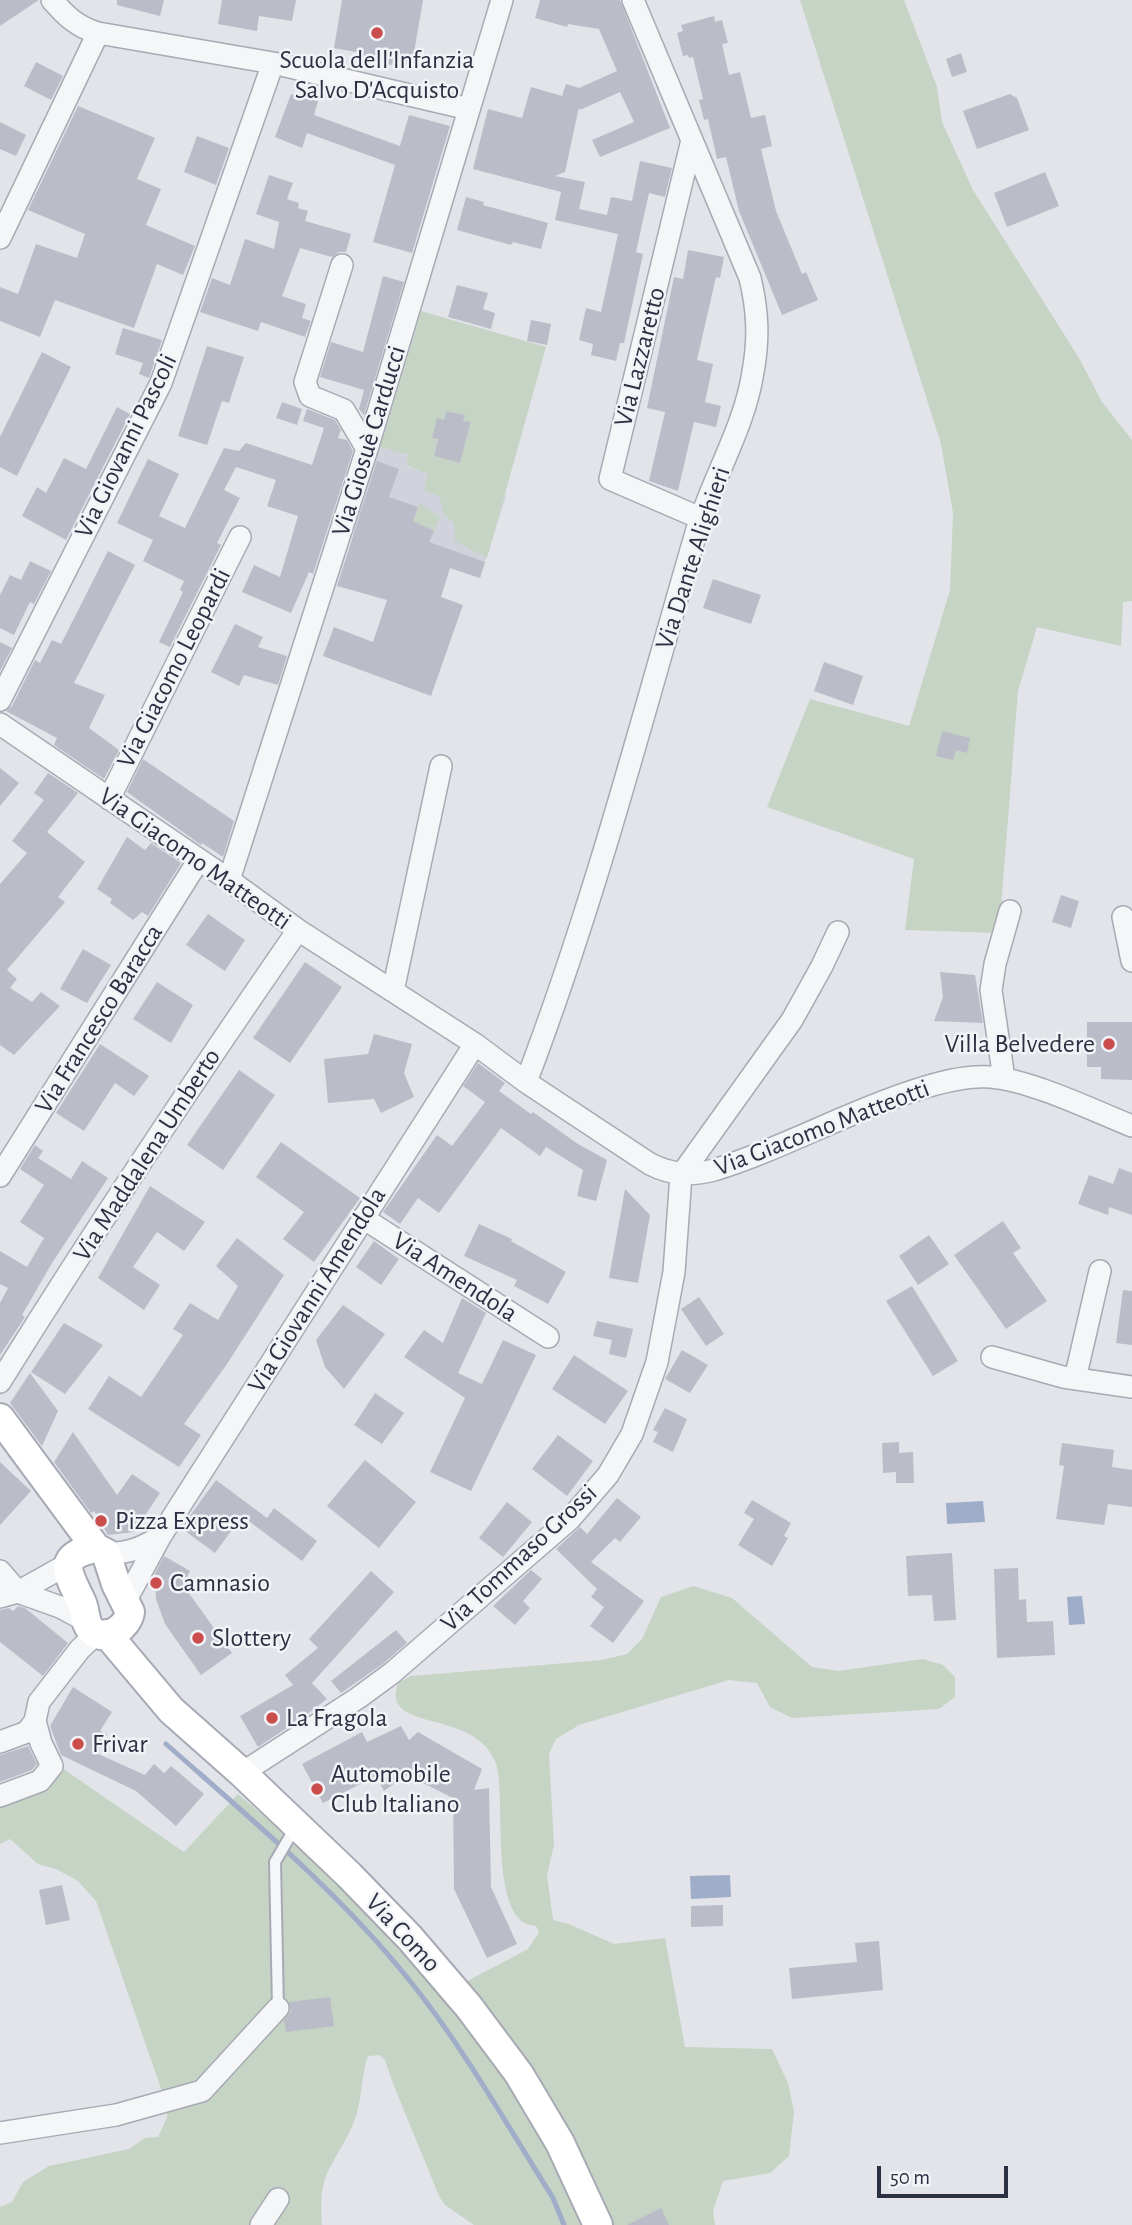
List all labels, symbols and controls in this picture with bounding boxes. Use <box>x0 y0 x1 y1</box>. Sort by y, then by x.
marker: Scuola dell'Infanzia Salvo D'Acquisto <box>369 25 385 41</box>
place label: Scuola dell'Infanzia Salvo D'Acquisto <box>280 44 474 106</box>
street label: Via Lazzaretto <box>608 284 672 430</box>
street label: Via Giosuè Carducci <box>325 342 413 540</box>
street label: Via Giovanni Pascoli <box>68 349 184 543</box>
street label: Via Dante Alighieri <box>649 463 737 653</box>
street label: Via Giacomo Leopardi <box>110 563 238 773</box>
street label: Via Giacomo Matteotti <box>93 781 297 937</box>
street label: Via Francesco Baracca <box>28 919 170 1119</box>
place label: Villa Belvedere <box>944 1028 1095 1060</box>
marker: Villa Belvedere <box>1101 1036 1117 1052</box>
street label: Via Maddalena Umberto <box>66 1043 228 1267</box>
street label: Via Giacomo Matteotti <box>710 1073 934 1183</box>
street label: Via Giovanni Amendola <box>241 1181 393 1399</box>
street label: Via Amendola <box>387 1225 523 1329</box>
street label: Via Tommaso Grossi <box>434 1478 604 1638</box>
place label: Pizza Express <box>115 1505 249 1537</box>
marker: Pizza Express <box>93 1513 109 1529</box>
place label: Camnasio <box>170 1567 270 1599</box>
marker: Camnasio <box>148 1575 164 1591</box>
place label: Slottery <box>212 1622 291 1654</box>
marker: Slottery <box>190 1630 206 1646</box>
place label: La Fragola <box>286 1702 387 1734</box>
marker: La Fragola <box>264 1710 280 1726</box>
place label: Frivar <box>92 1728 148 1760</box>
marker: Frivar <box>70 1736 86 1752</box>
place label: Automobile Club Italiano <box>331 1758 460 1820</box>
marker: Automobile Club Italiano <box>309 1781 325 1797</box>
street label: Via Como <box>359 1887 447 1979</box>
scale bar <box>880 2152 1011 2196</box>
text: 50 m <box>890 2167 930 2188</box>

